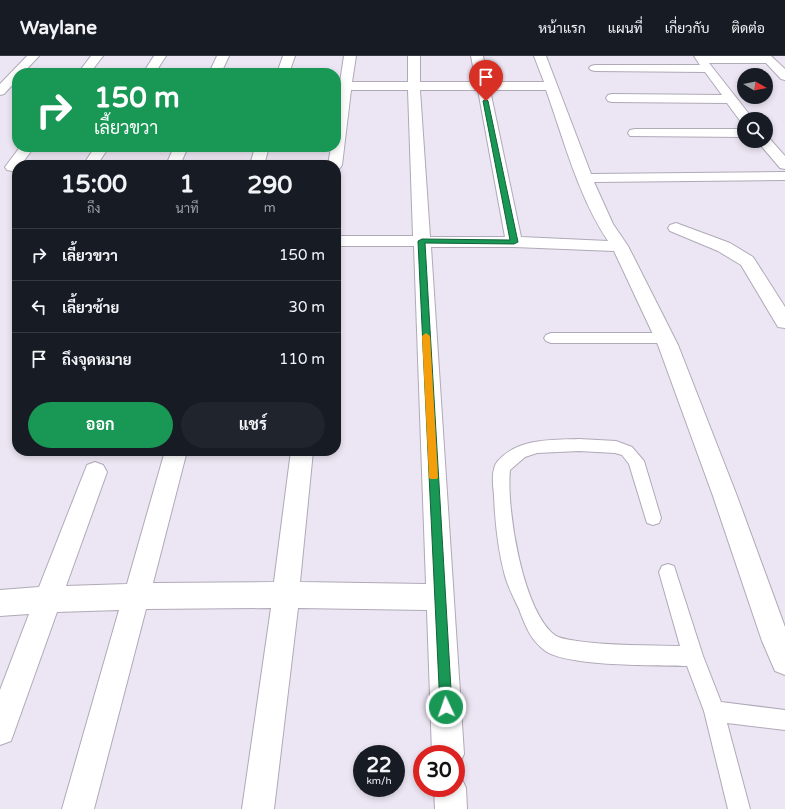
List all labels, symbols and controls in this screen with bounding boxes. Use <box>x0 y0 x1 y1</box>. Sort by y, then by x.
text: Waylane <box>20 17 97 39</box>
text: หน้าแรก <box>538 20 586 37</box>
text: แผนที่ <box>608 20 643 37</box>
text: เกี่ยวกับ <box>665 20 709 37</box>
text: ติดต่อ <box>731 20 765 37</box>
pin <box>469 60 503 101</box>
icon: arrive <box>475 66 497 88</box>
north arrow <box>737 68 773 104</box>
map controls <box>737 68 773 148</box>
text: 150 m <box>94 81 180 115</box>
icon: right <box>28 84 80 136</box>
button: search <box>737 112 773 148</box>
text: เลี้ยวขวา <box>94 117 158 139</box>
text: 15:00 <box>61 170 127 199</box>
text: 1 <box>180 170 195 199</box>
text: 290 <box>247 171 292 200</box>
text: m <box>264 200 276 216</box>
text: ถึง <box>87 201 101 217</box>
text: นาที <box>176 201 199 217</box>
icon: right <box>28 244 50 266</box>
text: 150 m <box>279 246 325 264</box>
text: เลี้ยวขวา <box>62 247 118 265</box>
icon: left <box>28 296 50 318</box>
text: 30 m <box>288 298 325 316</box>
text: เลี้ยวซ้าย <box>62 299 119 317</box>
icon: arrive <box>28 348 50 370</box>
text: 110 m <box>279 350 325 368</box>
text: ถึงจุดหมาย <box>62 351 132 369</box>
button: ออก <box>28 402 173 448</box>
button: แชร์ <box>181 402 325 448</box>
position arrow <box>425 686 467 728</box>
speed limit sign: 30 <box>413 745 465 797</box>
text: 22 <box>366 754 392 778</box>
text: km/h <box>366 775 392 787</box>

